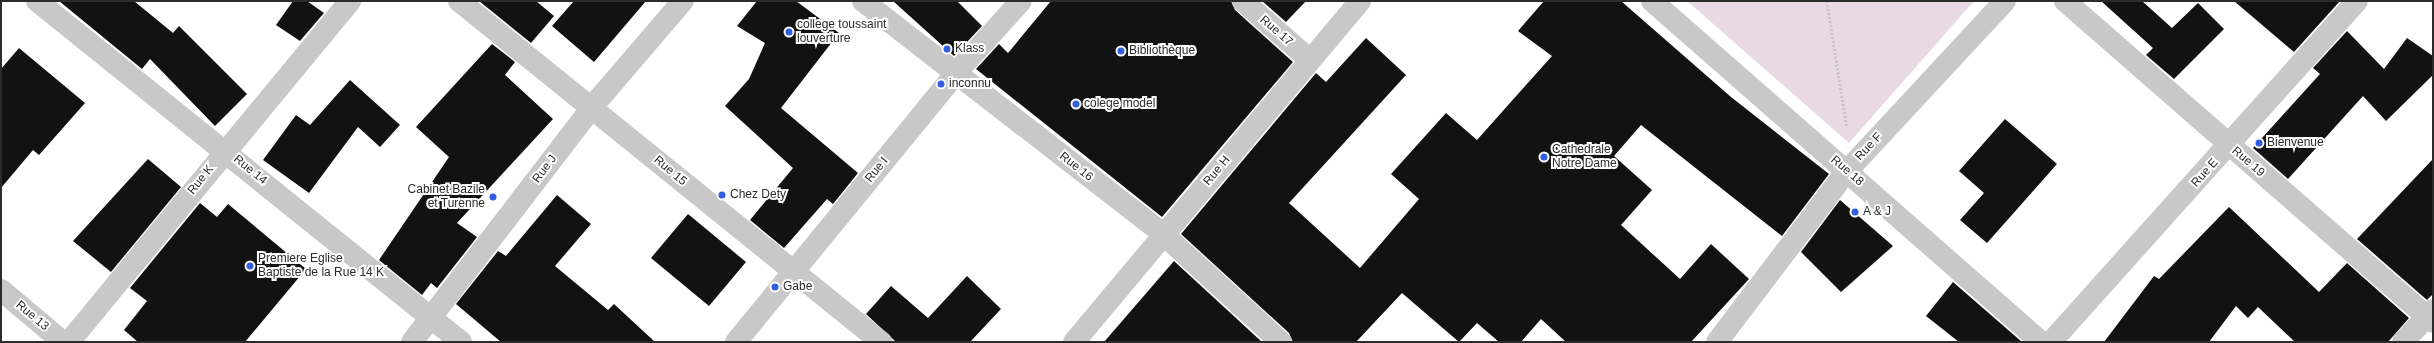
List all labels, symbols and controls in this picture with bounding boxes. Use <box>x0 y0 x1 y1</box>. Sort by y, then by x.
street label: Rue 17 <box>1257 13 1295 49</box>
place label: college toussaint louverture <box>797 18 886 46</box>
marker: college toussaint louverture <box>784 27 794 37</box>
place label: Klass <box>955 42 984 56</box>
marker: Klass <box>942 44 952 54</box>
place label: Bibliothèque <box>1129 44 1195 58</box>
marker: Bibliothèque <box>1116 46 1126 56</box>
place label: inconnu <box>949 77 991 91</box>
marker: inconnu <box>936 79 946 89</box>
place label: colege model <box>1084 97 1155 111</box>
marker: colege model <box>1071 99 1081 109</box>
street label: Rue F <box>1853 130 1885 164</box>
place label: Bienvenue <box>2267 136 2324 150</box>
marker: Bienvenue <box>2254 138 2264 148</box>
place label: Cathedrale Notre Dame <box>1552 143 1617 171</box>
street label: Rue 19 <box>2229 144 2267 180</box>
street label: Rue 16 <box>1056 149 1096 185</box>
street label: Rue 14 <box>230 152 270 188</box>
street label: Rue J <box>530 152 560 186</box>
marker: Cathedrale Notre Dame <box>1539 152 1549 162</box>
street label: Rue 15 <box>651 153 689 189</box>
street label: Rue H <box>1201 153 1233 189</box>
street label: Rue 18 <box>1828 153 1866 189</box>
street label: Rue I <box>862 154 892 186</box>
street label: Rue E <box>2188 156 2222 190</box>
street label: Rue K <box>185 163 217 197</box>
place label: Cabinet Bazile et Turenne <box>408 183 485 211</box>
place label: Chez Dety <box>730 188 786 202</box>
marker: Chez Dety <box>717 190 727 200</box>
marker: Cabinet Bazile et Turenne <box>488 192 498 202</box>
place label: A & J <box>1863 205 1892 219</box>
marker: A & J <box>1850 207 1860 217</box>
place label: Premiere Eglise Baptiste de la Rue 14 K <box>258 252 384 280</box>
marker: Premiere Eglise Baptiste de la Rue 14 K <box>245 261 255 271</box>
place label: Gabe <box>783 280 812 294</box>
marker: Gabe <box>770 282 780 292</box>
street label: Rue 13 <box>13 298 51 334</box>

